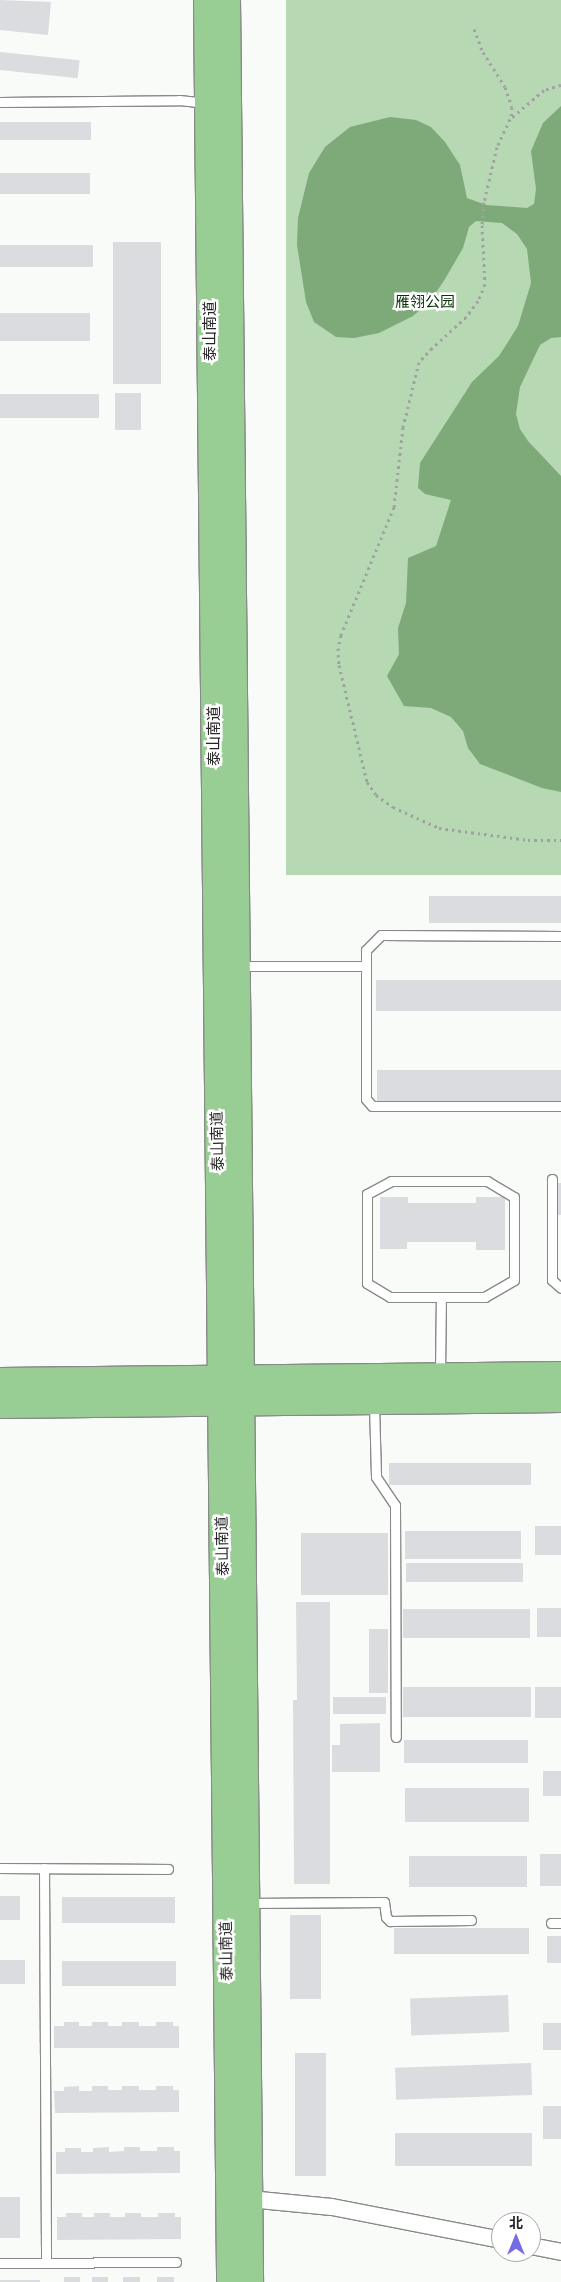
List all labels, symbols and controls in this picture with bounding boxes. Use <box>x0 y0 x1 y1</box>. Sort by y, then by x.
park label: 雁翎公园 <box>395 293 455 311</box>
street label: 泰山南道 <box>201 301 219 361</box>
street label: 泰山南道 <box>205 706 223 766</box>
street label: 泰山南道 <box>207 1111 227 1171</box>
street label: 泰山南道 <box>212 1516 232 1576</box>
street label: 泰山南道 <box>216 1921 236 1981</box>
north arrow <box>491 2212 541 2262</box>
text: 北 <box>509 2214 523 2232</box>

